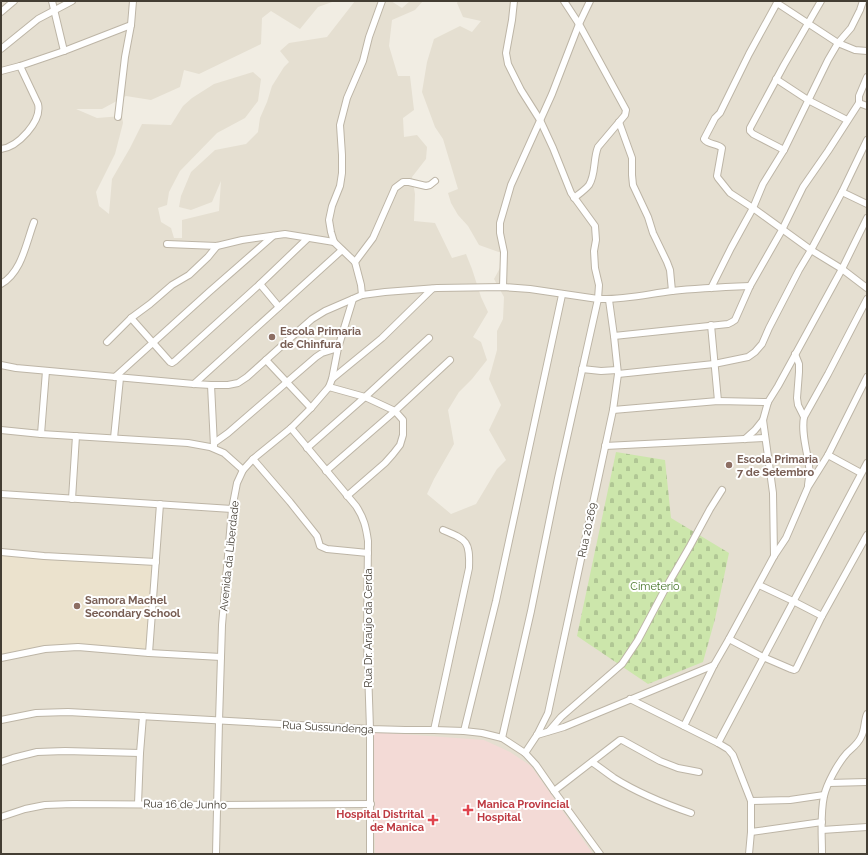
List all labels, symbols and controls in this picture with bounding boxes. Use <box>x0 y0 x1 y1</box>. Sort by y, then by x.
place label: Escola Primaria de Chinfura <box>280 325 361 351</box>
marker: Escola Primaria de Chinfura <box>267 332 277 342</box>
place label: Escola Primaria 7 de Setembro <box>737 453 818 479</box>
marker: Escola Primaria 7 de Setembro <box>724 460 734 470</box>
street label: Avenida da Liberdade <box>217 500 242 612</box>
street label: Rua 20.269 <box>575 501 600 559</box>
street label: Rua Dr. Araújo da Cerda <box>362 568 375 688</box>
park label: Cimeterio <box>630 580 680 593</box>
place label: Samora Machel Secondary School <box>85 594 181 620</box>
marker: Samora Machel Secondary School <box>72 601 82 611</box>
street label: Rua Sussundenga <box>282 719 374 736</box>
street label: Rua 16 de Junho <box>143 797 227 812</box>
place label: Manica Provincial Hospital <box>477 798 570 824</box>
marker: Manica Provincial Hospital <box>462 804 474 816</box>
place label: Hospital Distrital de Manica <box>336 808 425 834</box>
marker: Hospital Distrital de Manica <box>427 814 439 826</box>

